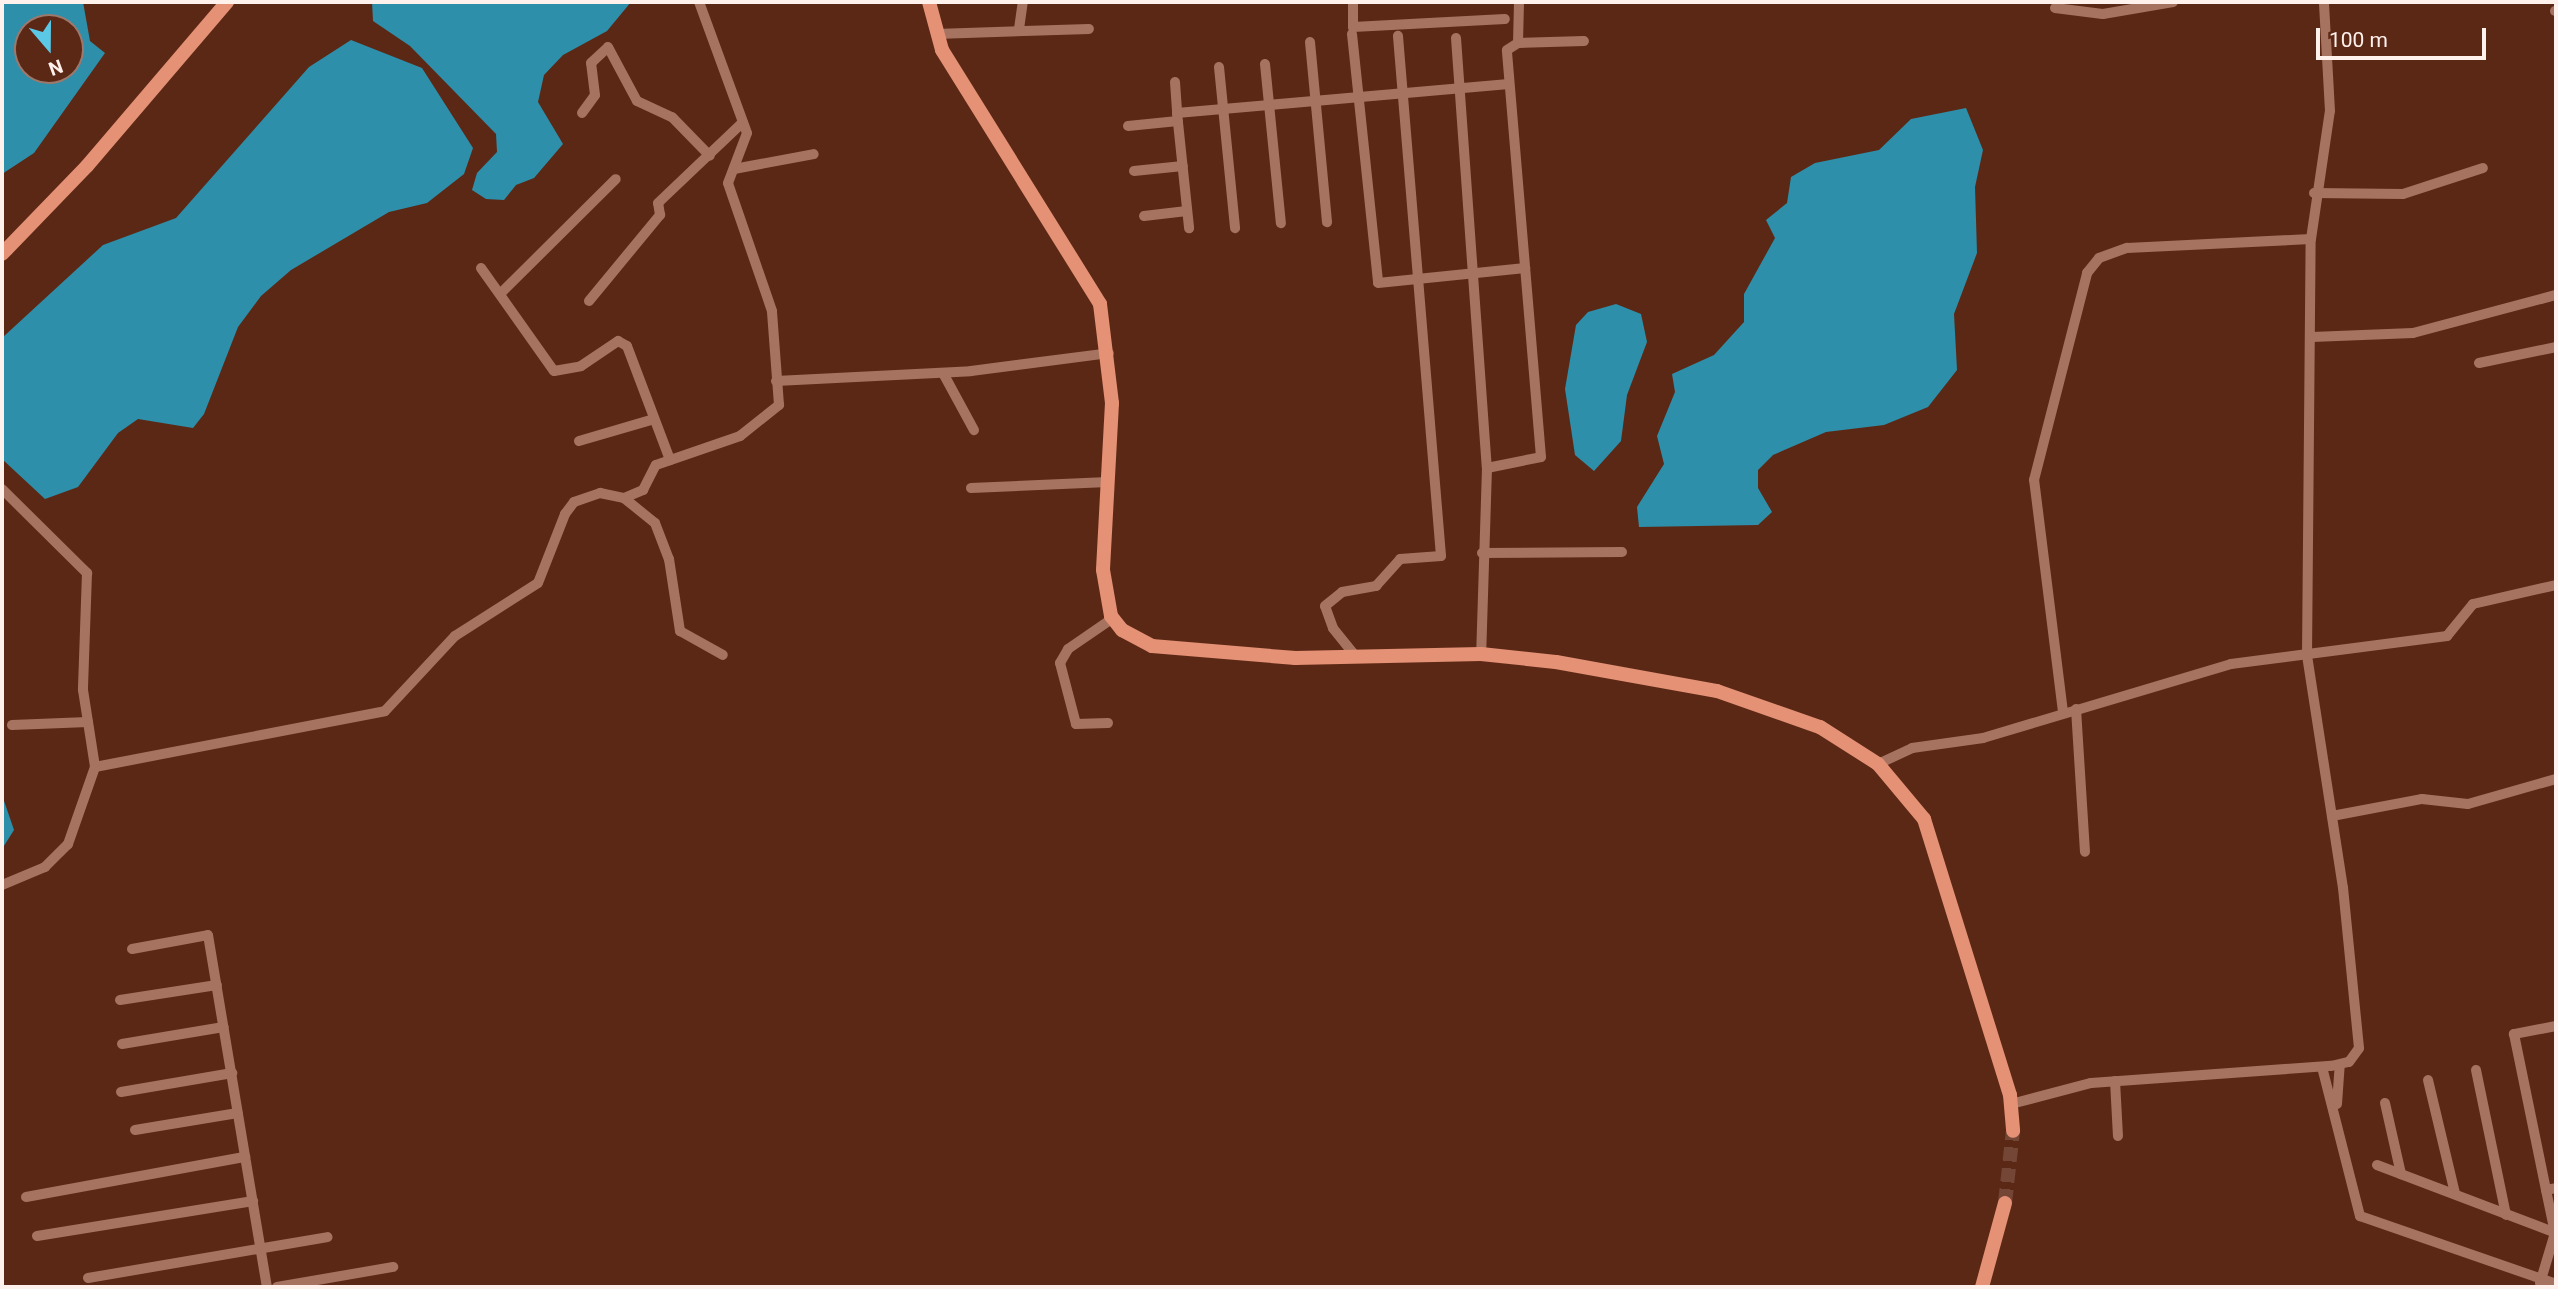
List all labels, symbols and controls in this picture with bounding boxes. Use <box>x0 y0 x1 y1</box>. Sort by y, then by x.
north arrow <box>14 14 84 84</box>
scale bar <box>2320 14 2490 58</box>
text: 100 m <box>2329 28 2388 52</box>
text: N <box>45 54 66 80</box>

